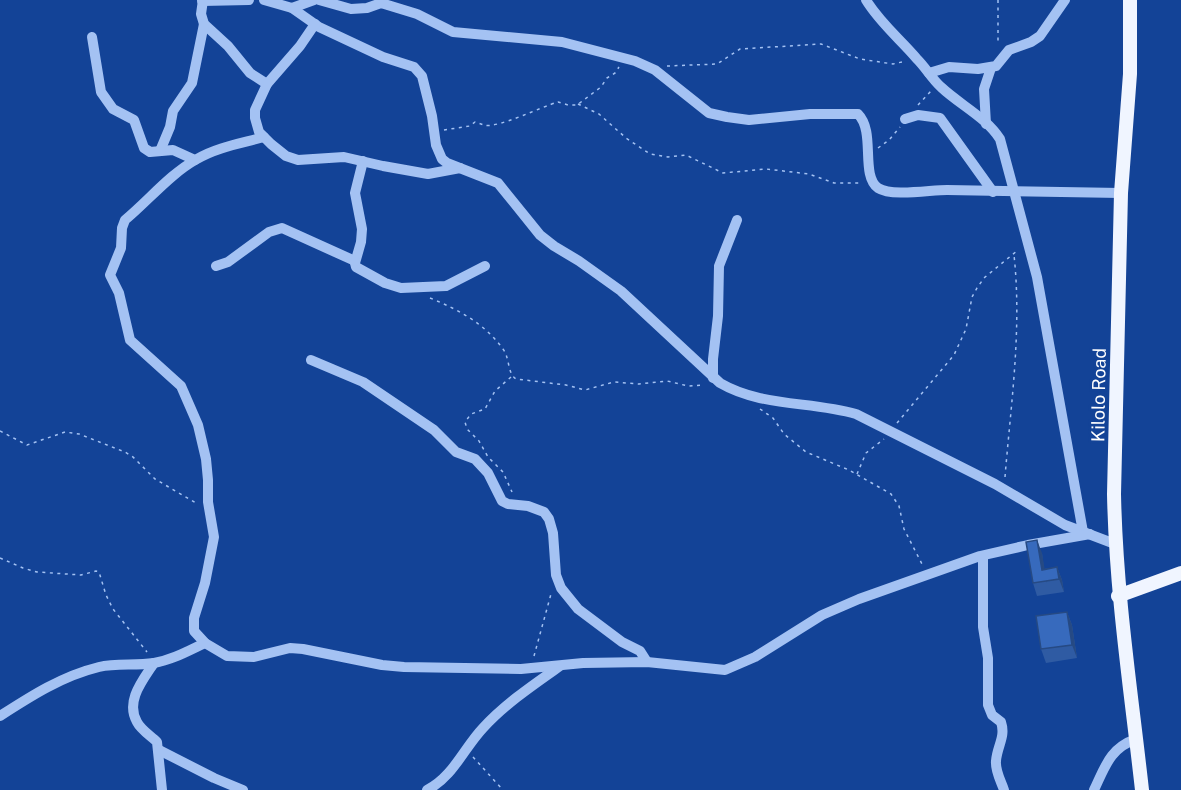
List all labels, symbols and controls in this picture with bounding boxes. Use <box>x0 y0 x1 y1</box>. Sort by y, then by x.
street label: Kilolo Road <box>1087 348 1110 442</box>

